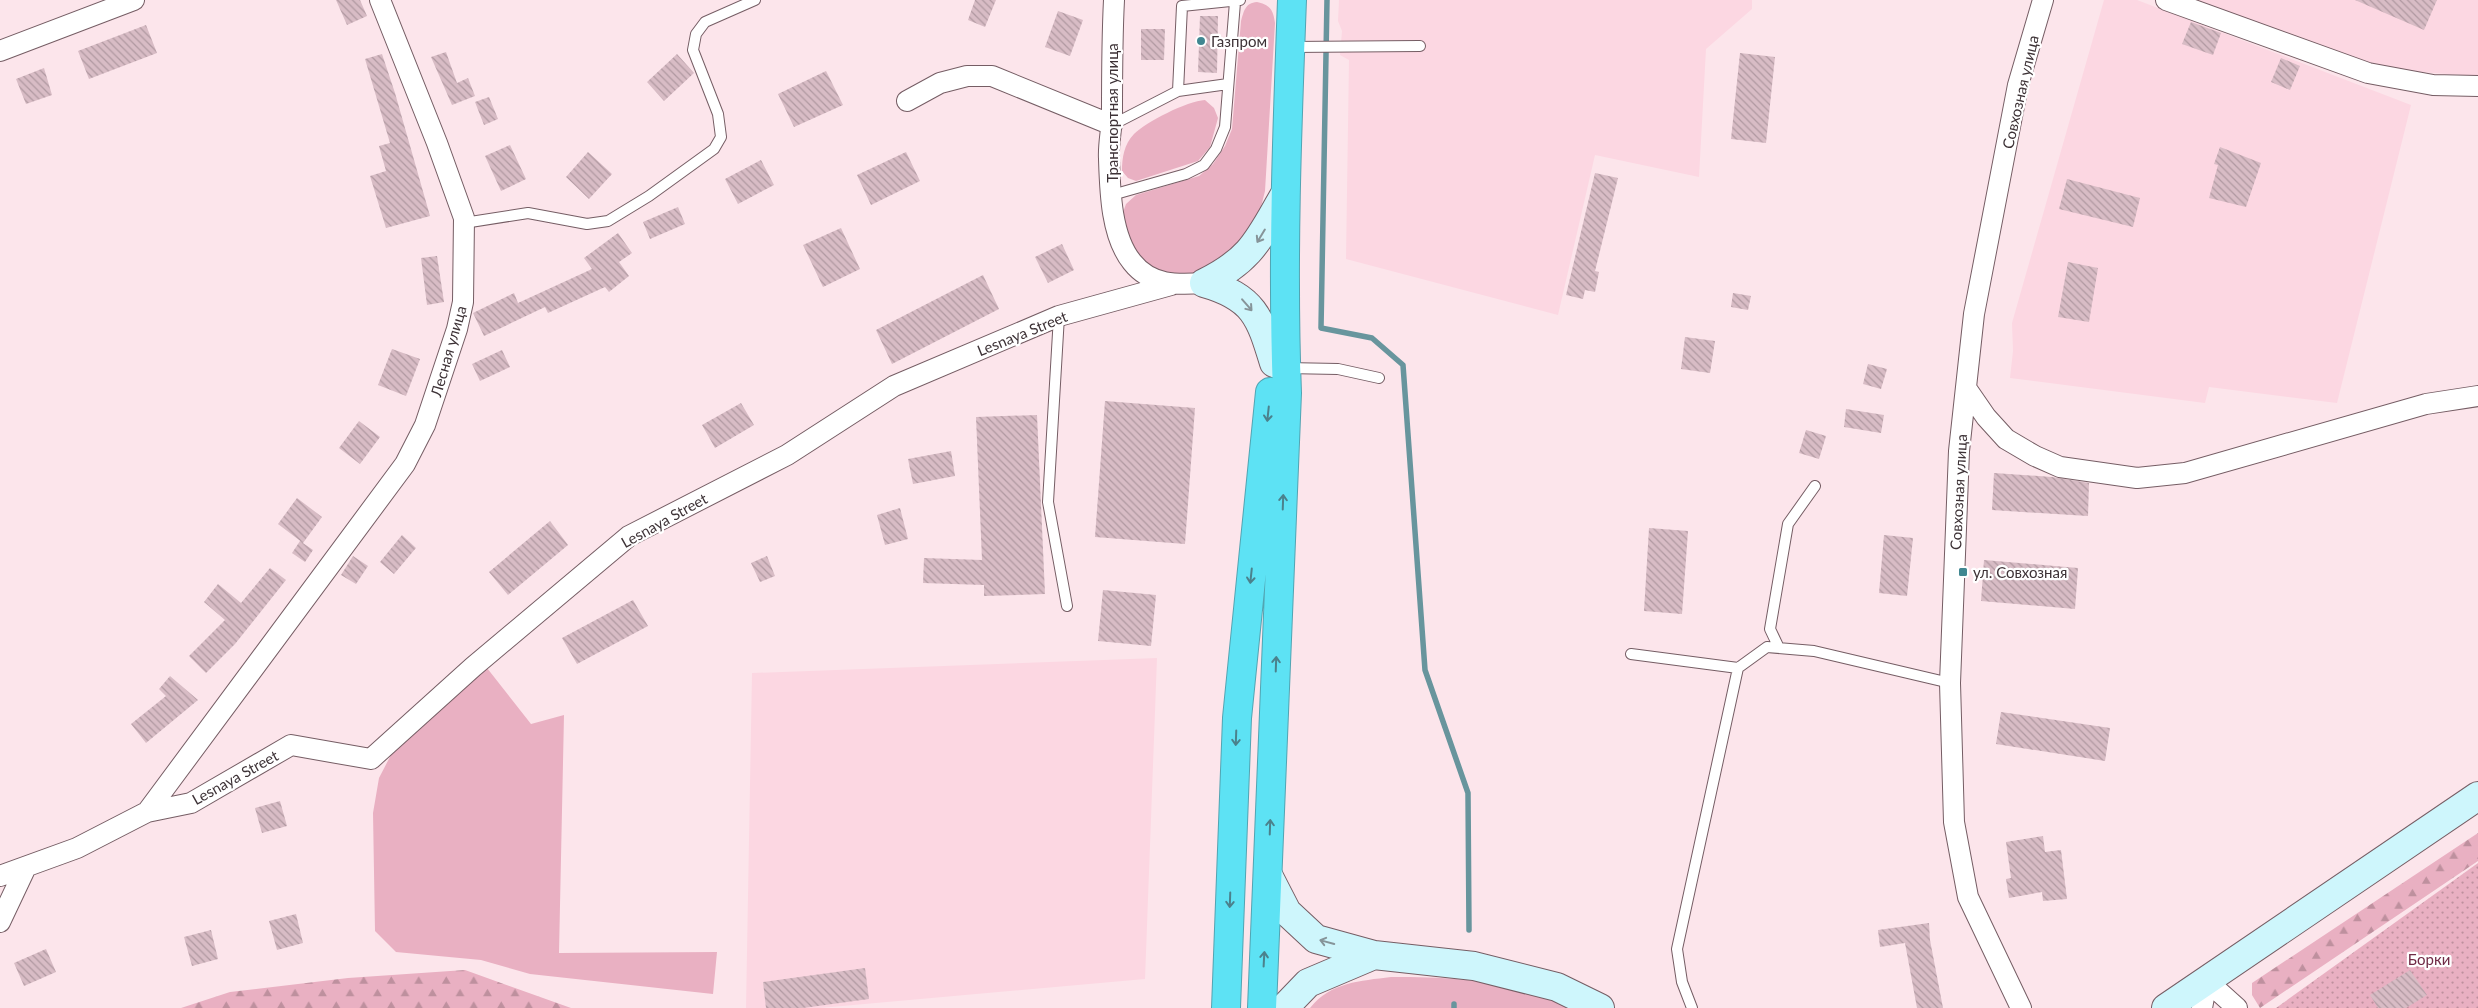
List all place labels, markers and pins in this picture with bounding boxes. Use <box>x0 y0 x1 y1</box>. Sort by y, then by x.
place label: Газпром <box>1211 32 1267 50</box>
marker: Газпром <box>1195 35 1207 47</box>
place label: ул. Совхозная <box>1973 563 2067 581</box>
marker: ул. Совхозная <box>1957 566 1969 578</box>

